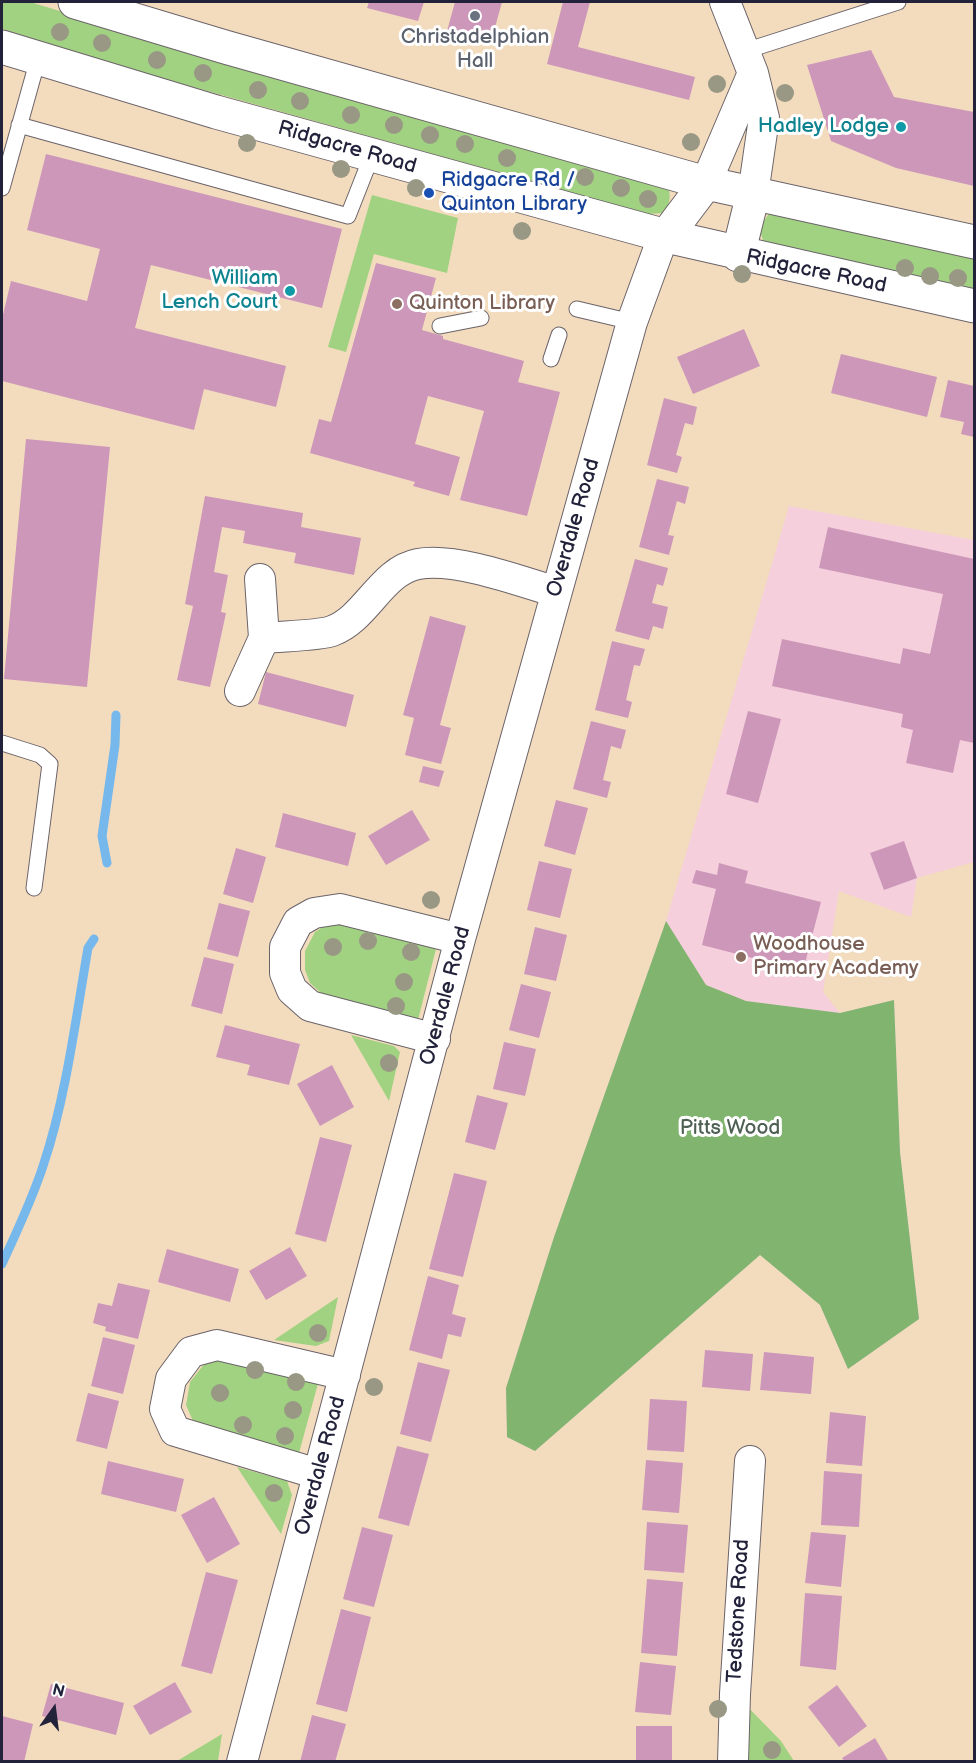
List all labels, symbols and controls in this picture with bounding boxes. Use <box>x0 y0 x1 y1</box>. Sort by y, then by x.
marker: Christadelphian Hall <box>468 9 482 23</box>
place label: Christadelphian Hall <box>401 25 549 75</box>
place label: Hadley Lodge <box>758 114 889 140</box>
street label: Ridgacre Road <box>275 116 419 180</box>
marker: Hadley Lodge <box>894 120 908 134</box>
place label: Ridgacre Rd / Quinton Library <box>441 168 587 218</box>
marker: Ridgacre Rd / Quinton Library <box>422 186 436 200</box>
street label: Ridgacre Road <box>743 245 889 299</box>
place label: William Lench Court <box>161 266 278 316</box>
marker: William Lench Court <box>283 284 297 298</box>
place label: Quinton Library <box>409 291 555 317</box>
marker: Quinton Library <box>390 297 404 311</box>
street label: Overdale Road <box>542 456 606 600</box>
street label: Overdale Road <box>415 924 477 1068</box>
place label: Woodhouse Primary Academy <box>753 932 919 982</box>
marker: Woodhouse Primary Academy <box>734 950 748 964</box>
park label: Pitts Wood <box>680 1116 780 1142</box>
street label: Overdale Road <box>290 1394 352 1538</box>
street label: Tedstone Road <box>723 1539 755 1683</box>
north arrow <box>24 1679 84 1739</box>
text: N <box>50 1680 67 1702</box>

